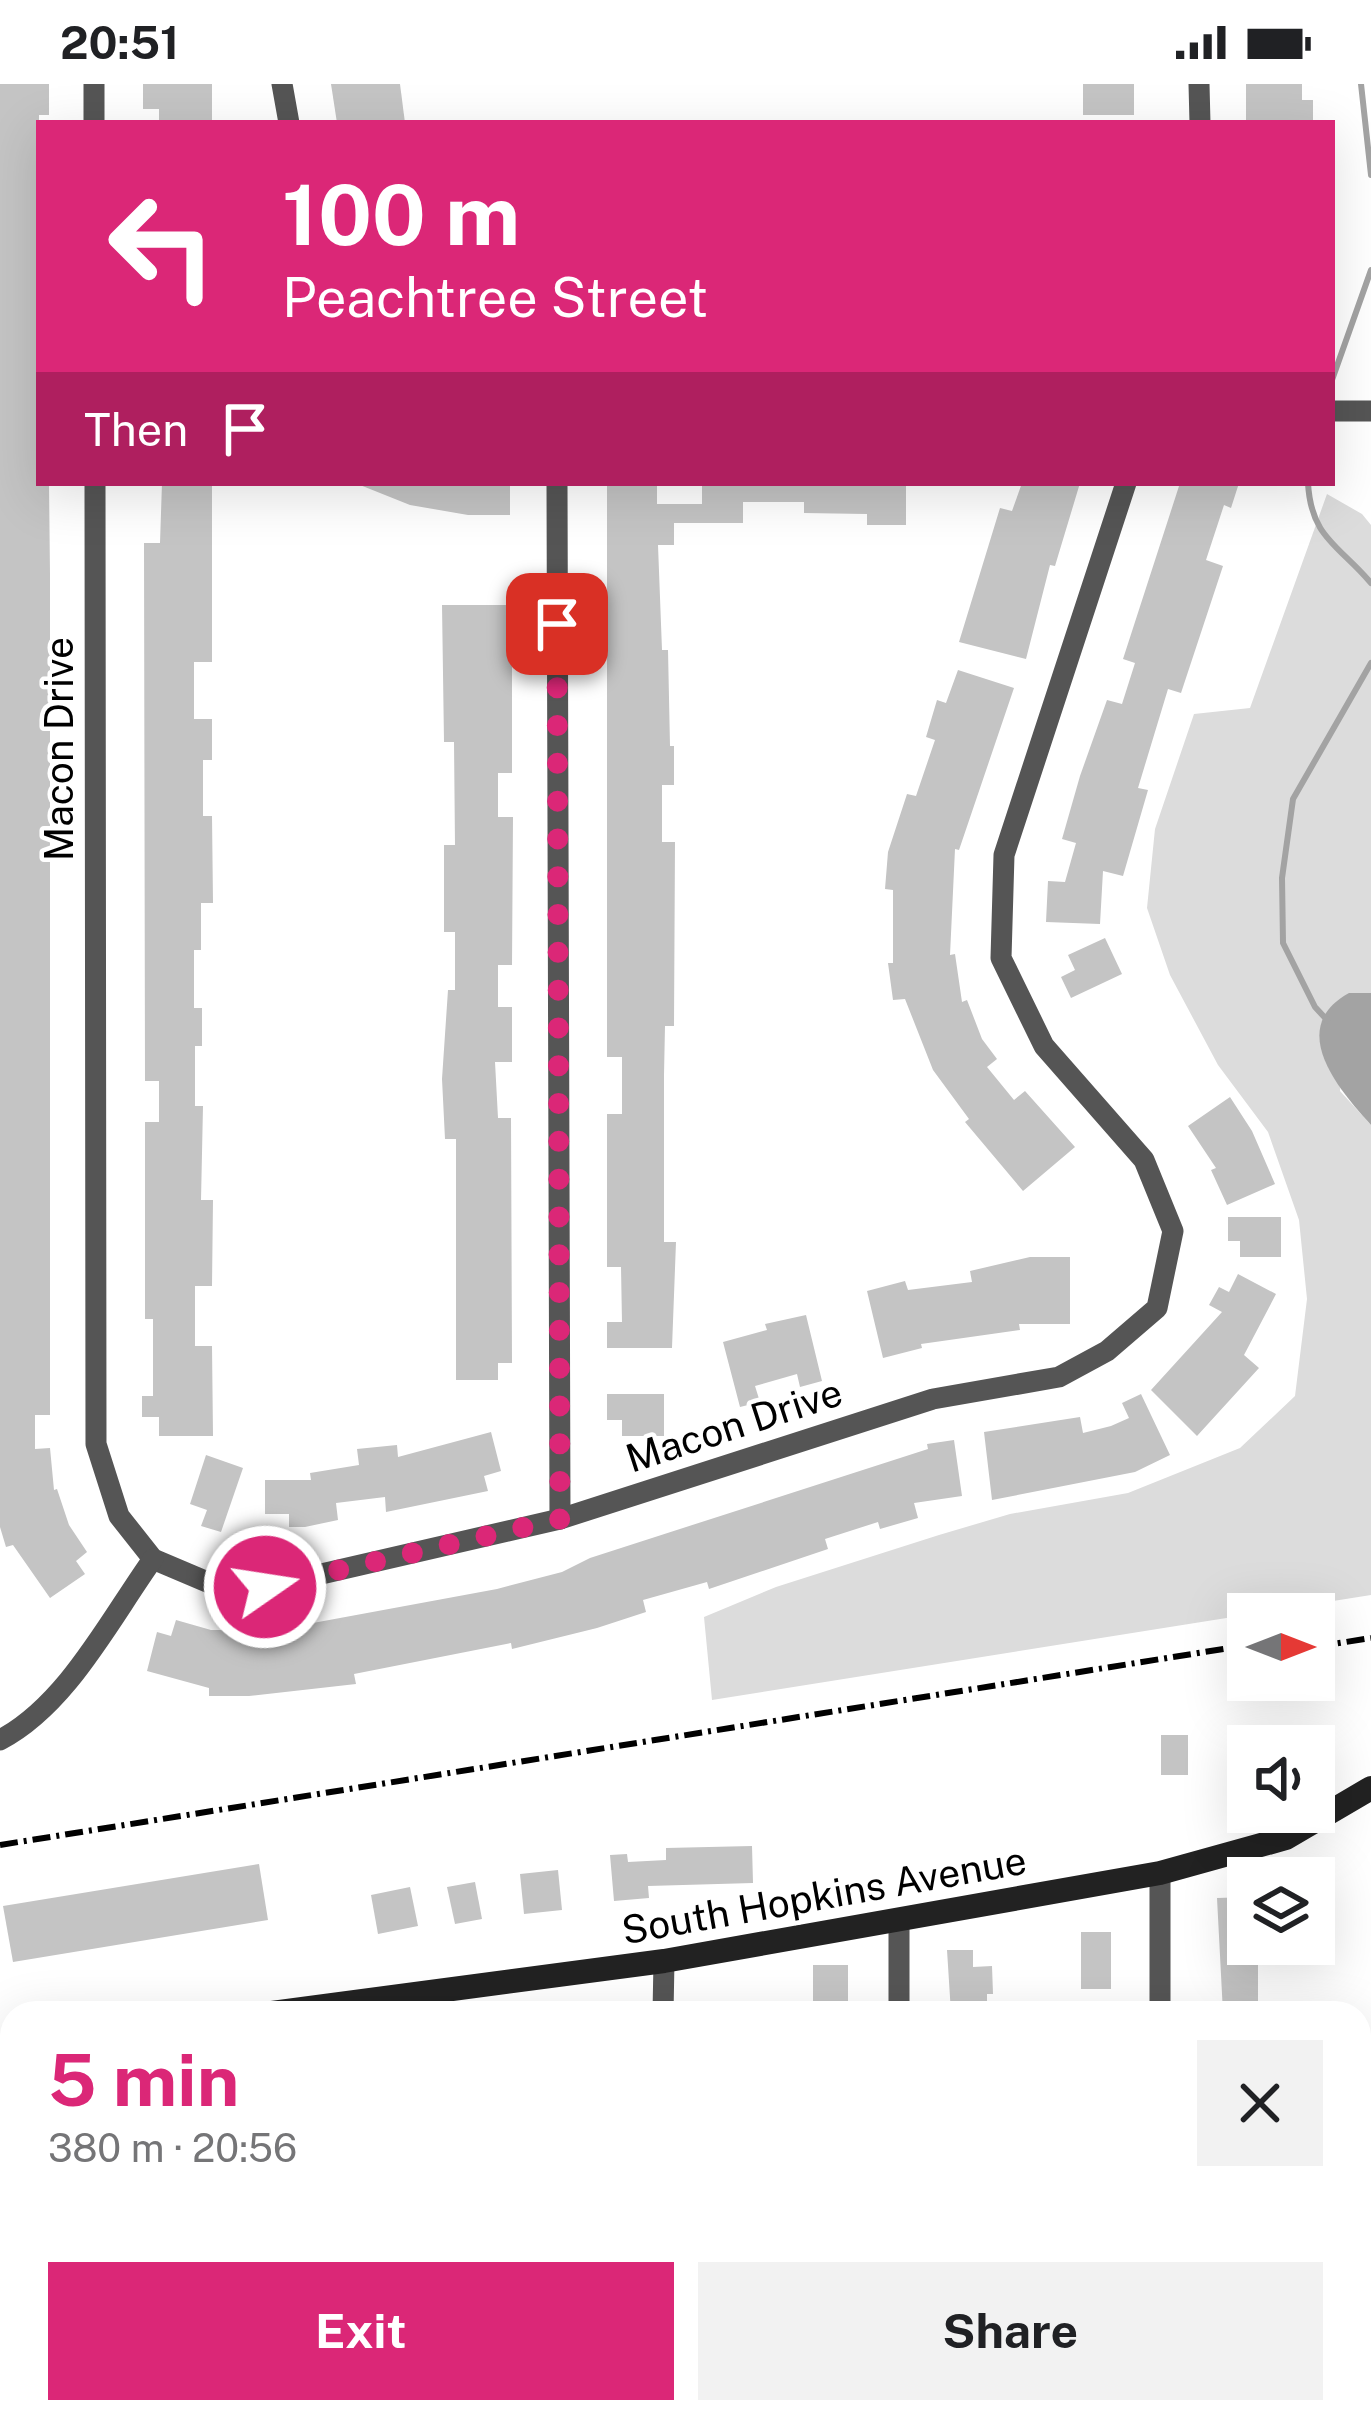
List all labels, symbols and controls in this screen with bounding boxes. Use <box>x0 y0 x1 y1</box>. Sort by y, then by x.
text: 20:51 <box>60 16 179 69</box>
text: 100 m <box>282 165 520 264</box>
icon: left <box>84 168 240 324</box>
text: Peachtree Street <box>282 266 708 329</box>
icon: arrive <box>212 396 278 462</box>
text: Then <box>84 403 188 456</box>
pin <box>506 573 608 675</box>
icon: arrive <box>524 591 590 657</box>
street label: Macon Drive <box>36 637 82 861</box>
street label: Macon Drive <box>620 1368 848 1482</box>
position arrow <box>202 1524 328 1650</box>
north arrow <box>1227 1593 1335 1701</box>
map controls <box>1227 1593 1335 1965</box>
button: sound <box>1227 1725 1335 1833</box>
street label: South Hopkins Avenue <box>618 1837 1030 1953</box>
button: layers <box>1227 1857 1335 1965</box>
text: 5 min <box>48 2038 239 2122</box>
button: close <box>1197 2040 1323 2166</box>
text: 380 m · 20:56 <box>48 2125 297 2171</box>
button: Exit <box>48 2262 674 2400</box>
button: Share <box>698 2262 1323 2400</box>

